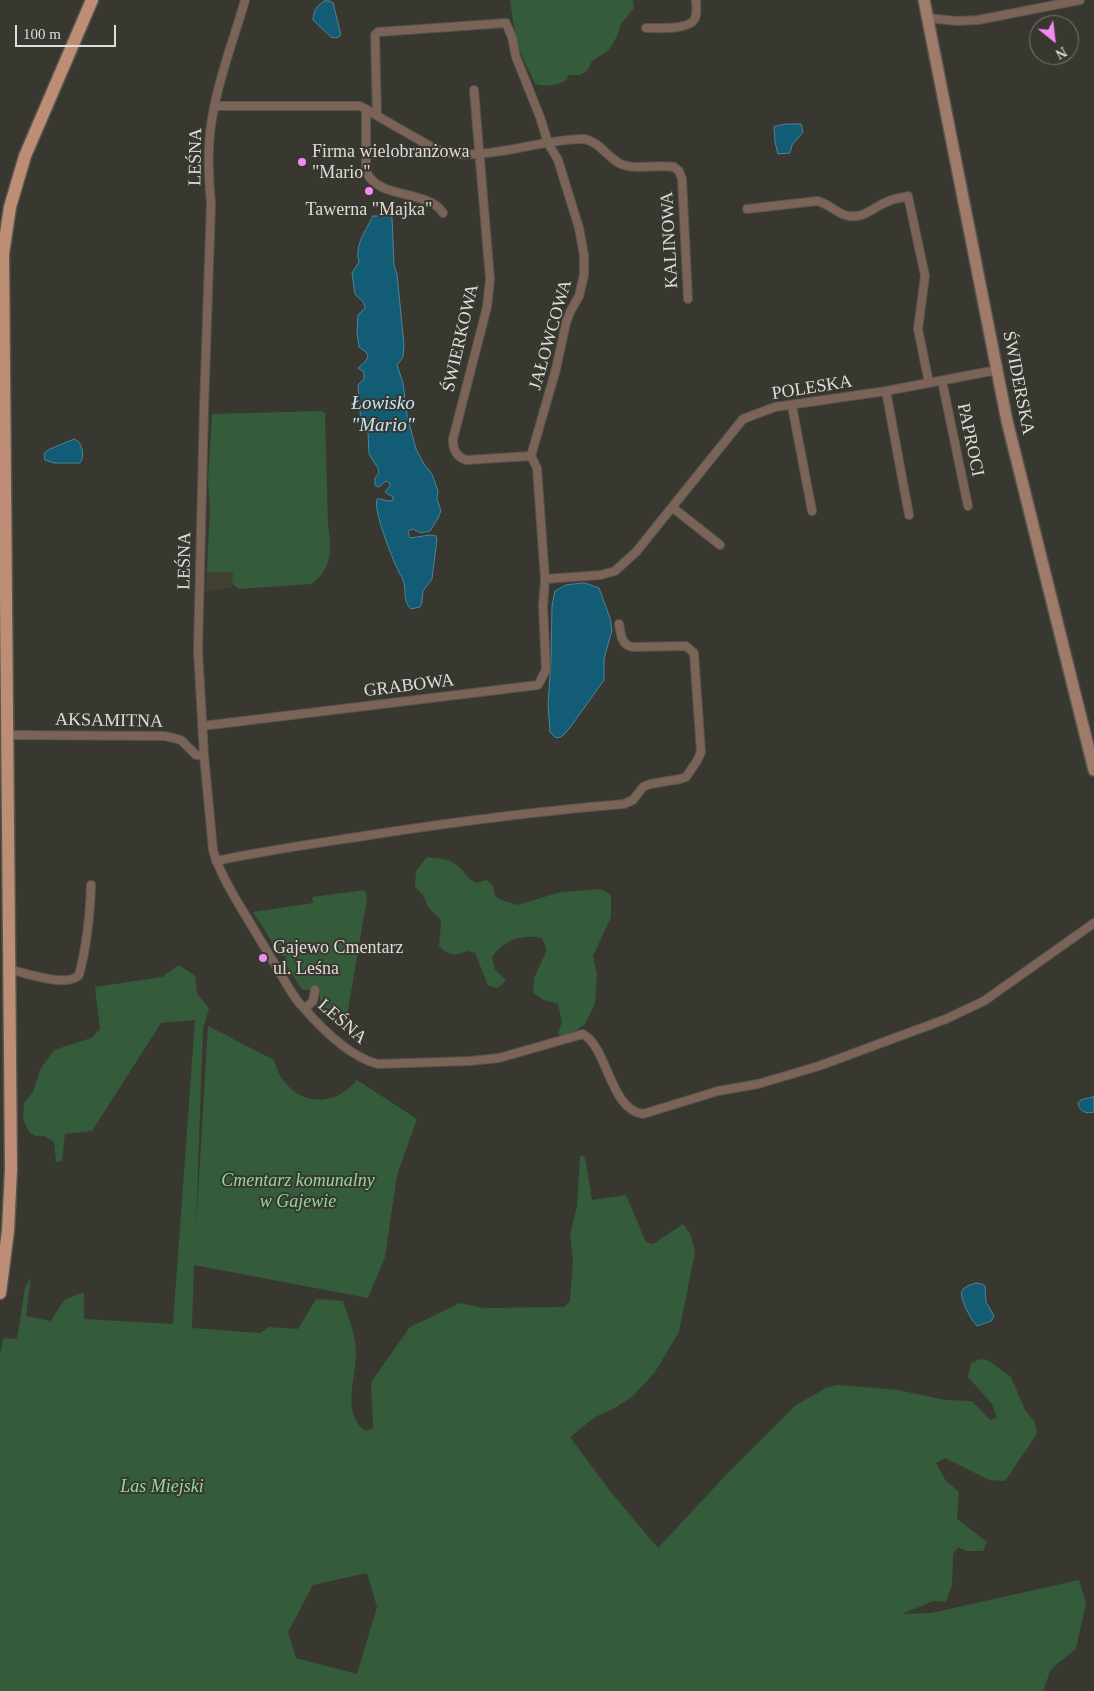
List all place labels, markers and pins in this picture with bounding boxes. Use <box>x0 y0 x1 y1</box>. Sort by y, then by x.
place label: Firma wielobranżowa "Mario" <box>312 141 469 183</box>
marker: Firma wielobranżowa "Mario" <box>296 156 308 168</box>
marker: Tawerna "Majka" <box>363 185 375 197</box>
place label: Tawerna "Majka" <box>306 199 432 221</box>
place label: Gajewo Cmentarz ul. Leśna <box>273 937 403 980</box>
marker: Gajewo Cmentarz ul. Leśna <box>257 952 269 964</box>

